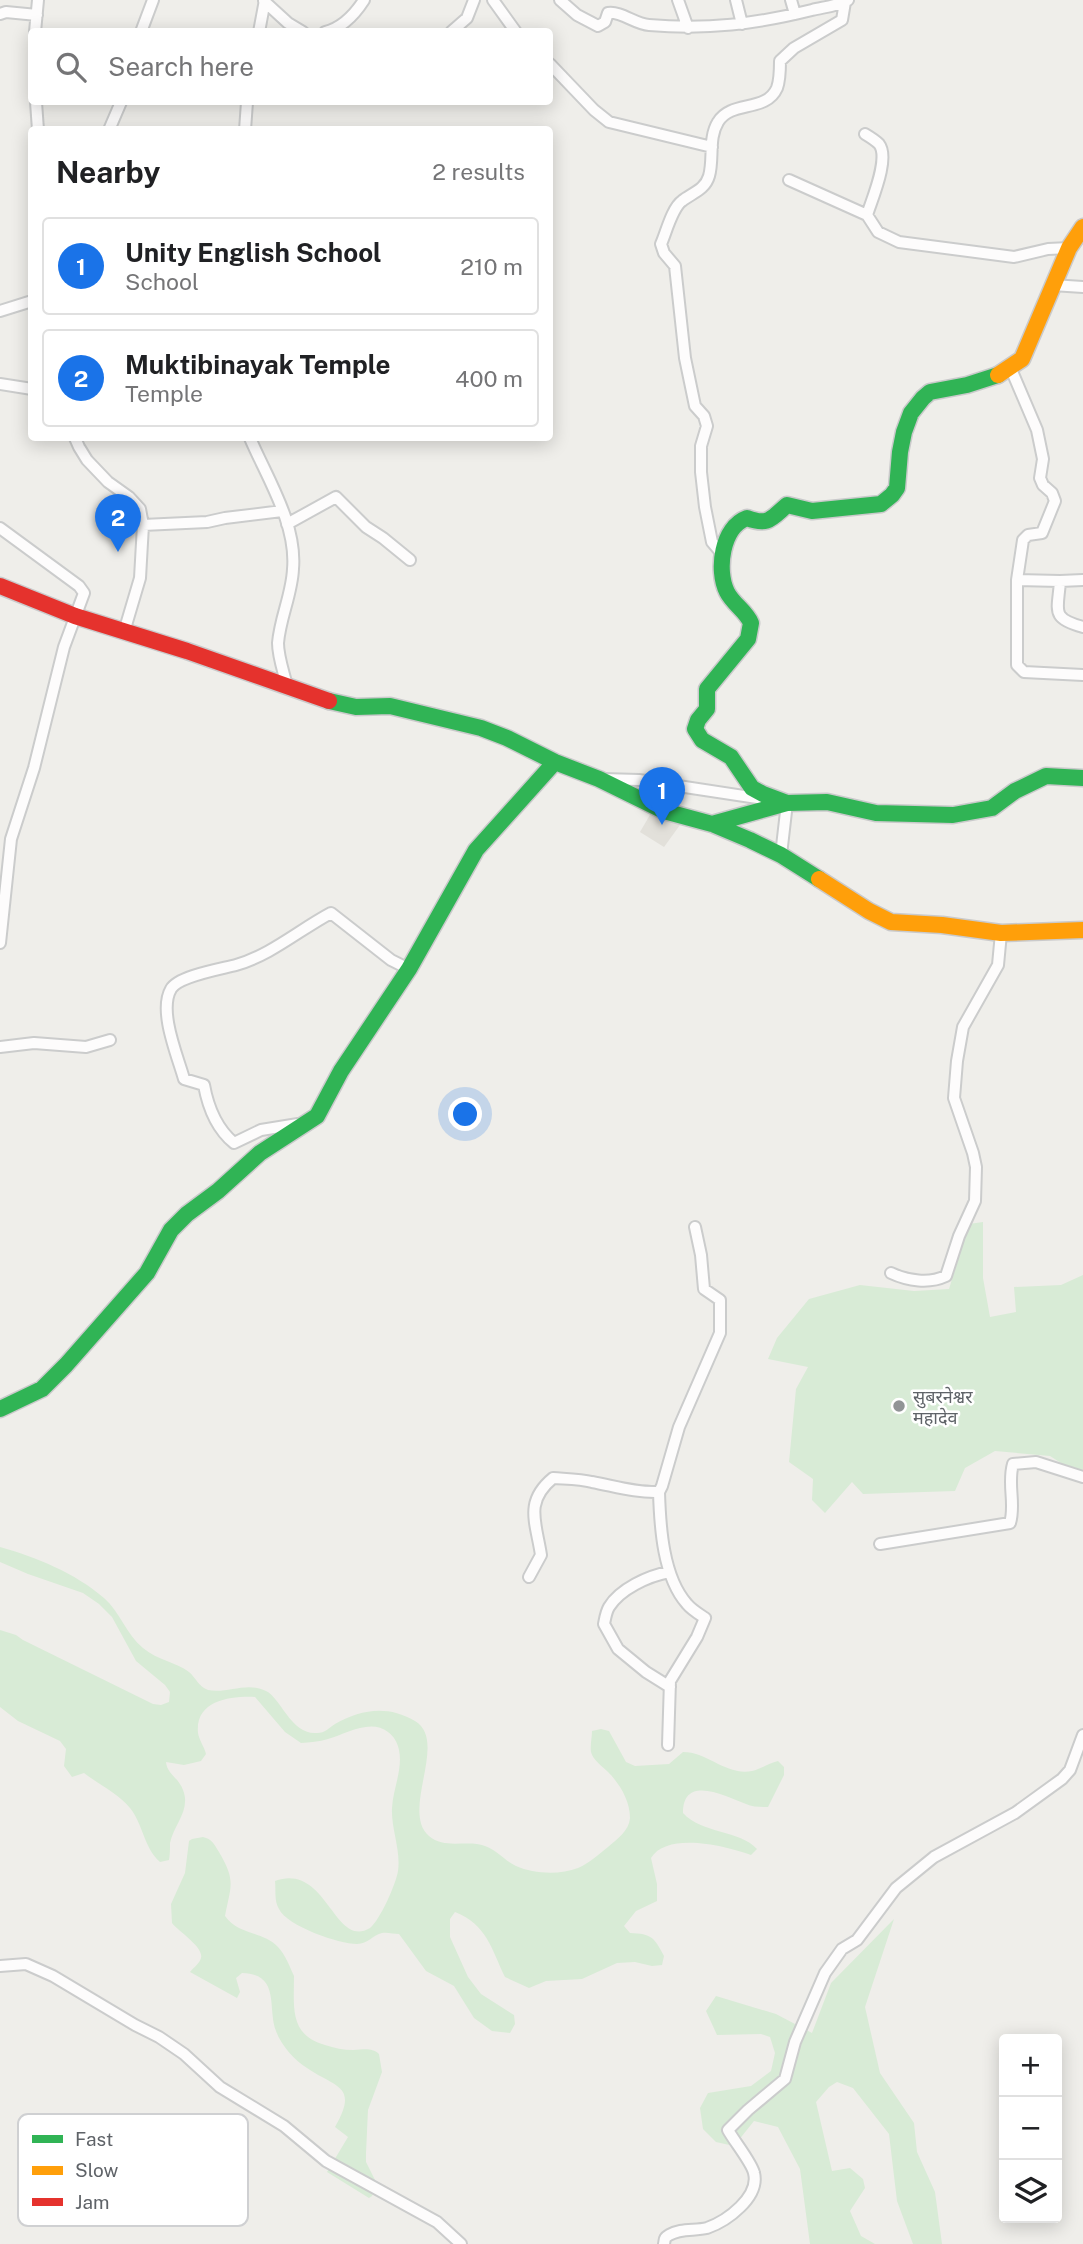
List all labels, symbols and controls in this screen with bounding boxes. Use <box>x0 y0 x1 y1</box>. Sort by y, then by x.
search box <box>28 28 553 105</box>
icon: search <box>52 48 90 86</box>
text: Search here <box>108 51 254 82</box>
text: Nearby <box>56 154 160 190</box>
text: 2 results <box>432 158 525 185</box>
text: Unity English School <box>125 237 382 268</box>
text: 1 <box>76 253 86 280</box>
text: 210 m <box>460 253 523 280</box>
text: School <box>125 268 199 295</box>
text: Muktibinayak Temple <box>125 349 390 380</box>
text: 2 <box>74 365 88 392</box>
text: 400 m <box>455 365 523 392</box>
text: Temple <box>125 380 203 407</box>
pin: 2 <box>95 494 141 552</box>
pin: 1 <box>639 767 685 825</box>
your location <box>448 1097 482 1131</box>
place label: सुबरनेश्वर महादेव <box>913 1386 973 1428</box>
marker: सुबरनेश्वर महादेव <box>891 1398 907 1414</box>
map controls <box>999 2034 1062 2223</box>
button: + <box>999 2034 1062 2097</box>
button: − <box>999 2097 1062 2160</box>
legend <box>18 2114 248 2226</box>
text: Fast <box>75 2128 113 2150</box>
text: Slow <box>75 2159 119 2181</box>
button: layers <box>999 2160 1062 2223</box>
text: Jam <box>75 2191 109 2213</box>

